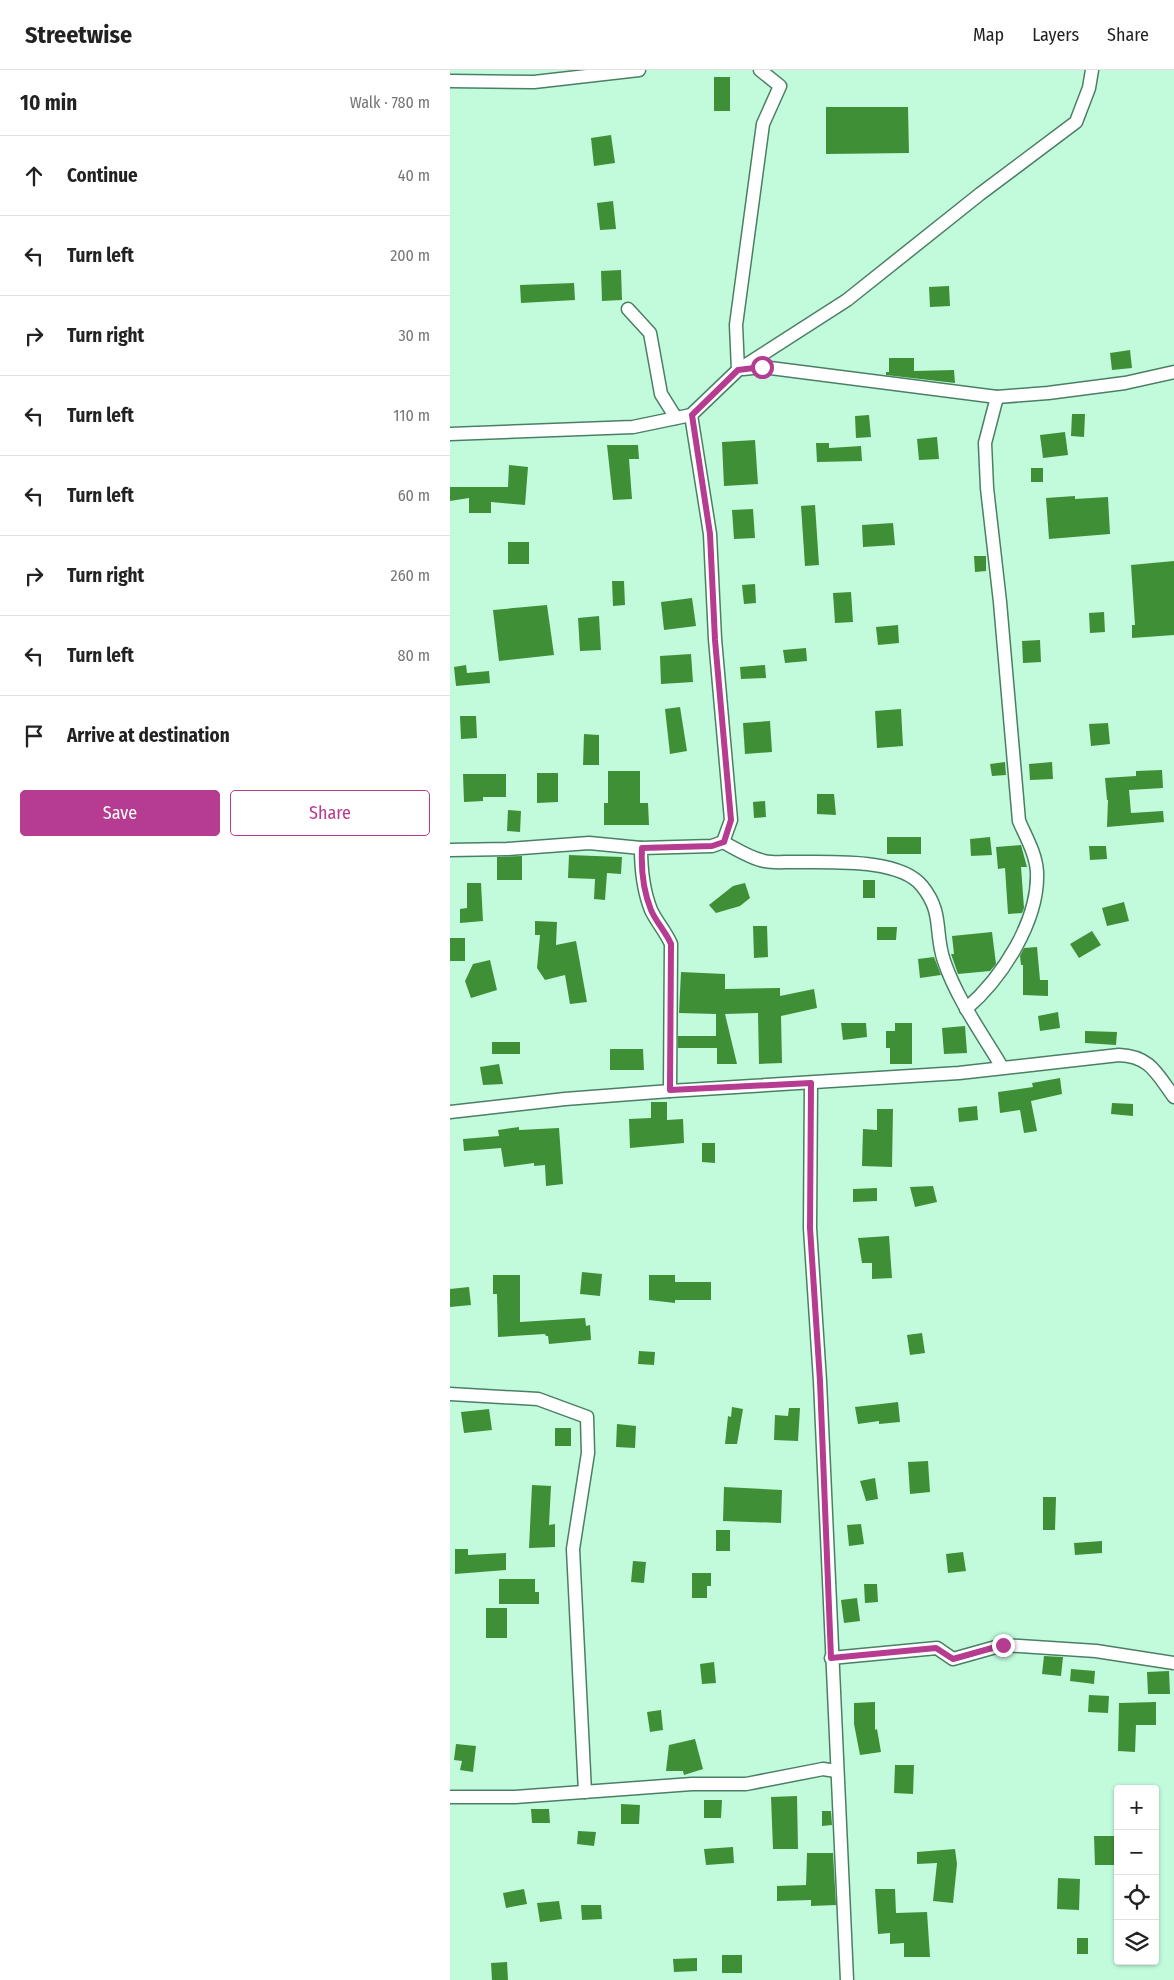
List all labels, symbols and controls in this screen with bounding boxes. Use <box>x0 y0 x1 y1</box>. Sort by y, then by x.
text: Streetwise <box>25 21 132 49</box>
text: Map <box>973 24 1004 46</box>
text: Layers <box>1032 24 1079 46</box>
text: Share <box>1107 24 1149 46</box>
text: 10 min <box>20 90 77 116</box>
text: Walk · 780 m <box>350 93 430 112</box>
icon: ahead <box>20 162 48 190</box>
text: Continue <box>67 164 138 187</box>
text: 40 m <box>398 166 430 185</box>
icon: left <box>20 242 48 270</box>
text: Turn left <box>67 244 134 267</box>
text: 200 m <box>390 246 430 265</box>
icon: right <box>20 322 48 350</box>
text: Turn right <box>67 324 144 347</box>
text: 30 m <box>398 326 430 345</box>
route start <box>751 356 774 379</box>
icon: left <box>20 402 48 430</box>
text: Turn left <box>67 404 134 427</box>
text: 110 m <box>393 406 430 425</box>
icon: left <box>20 482 48 510</box>
text: Turn left <box>67 484 134 507</box>
text: 60 m <box>398 486 430 505</box>
icon: right <box>20 562 48 590</box>
text: Turn right <box>67 564 144 587</box>
text: 260 m <box>391 566 430 585</box>
icon: left <box>20 642 48 670</box>
text: Turn left <box>67 644 134 667</box>
text: 80 m <box>398 646 430 665</box>
icon: arrive <box>20 722 48 750</box>
text: Arrive at destination <box>67 724 230 747</box>
button: Save <box>20 790 220 836</box>
button: Share <box>230 790 430 836</box>
route end <box>992 1634 1015 1657</box>
map controls <box>1114 1785 1159 1965</box>
button: + <box>1114 1785 1159 1830</box>
button: − <box>1114 1830 1159 1875</box>
button: locate <box>1114 1875 1159 1920</box>
button: layers <box>1114 1920 1159 1965</box>

